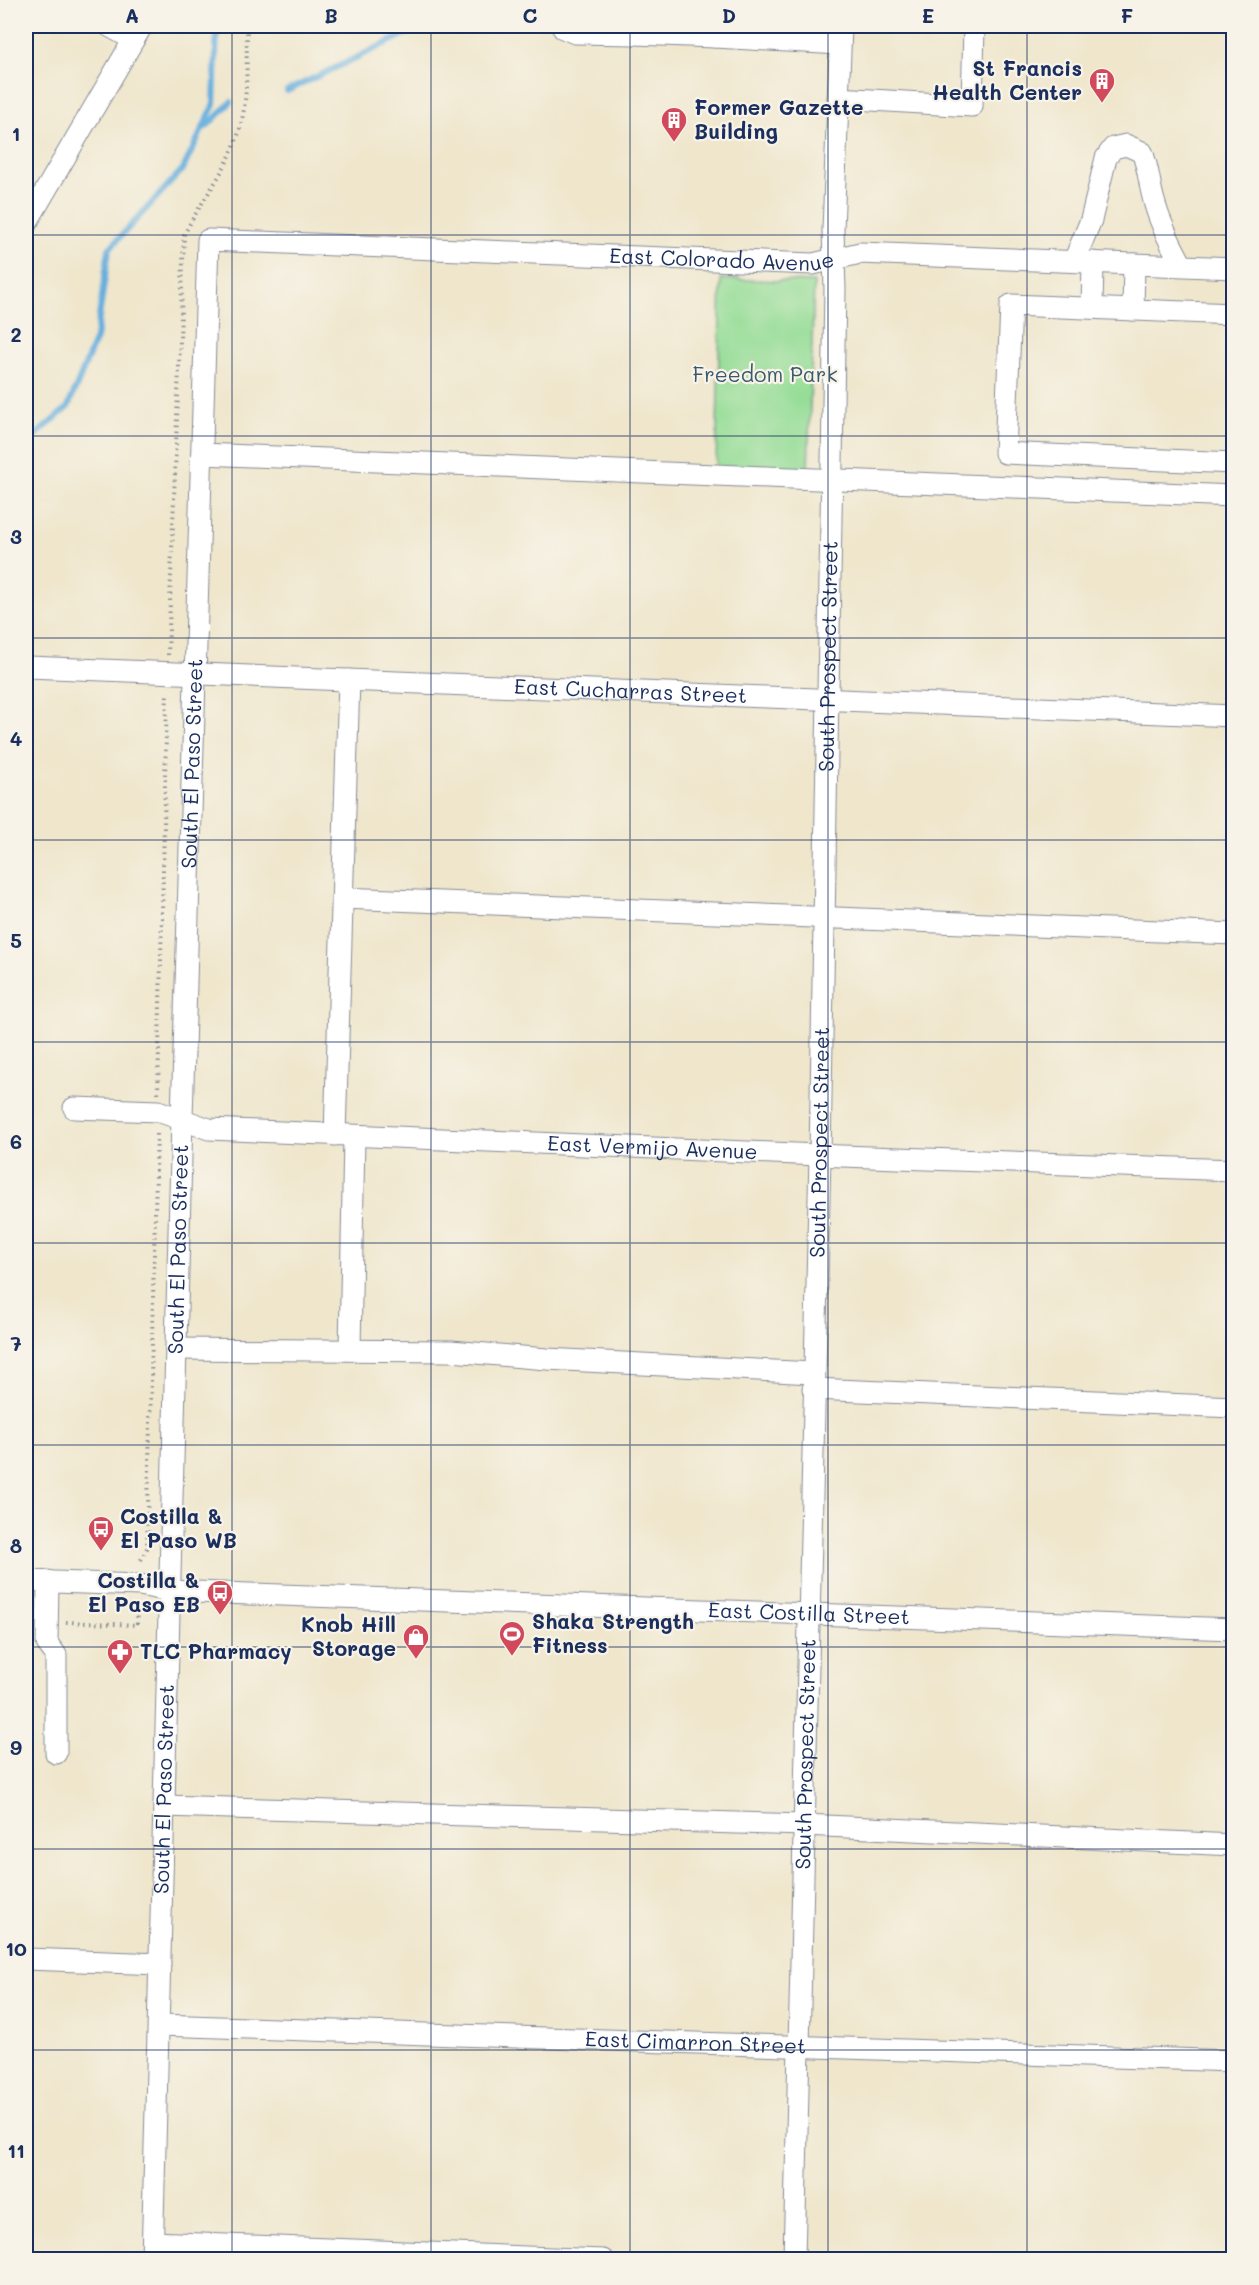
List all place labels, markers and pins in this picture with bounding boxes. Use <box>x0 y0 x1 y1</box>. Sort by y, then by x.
place label: St Francis Health Center <box>932 54 1082 105</box>
building icon: St Francis Health Center <box>1087 66 1117 104</box>
place label: Former Gazette Building <box>694 93 863 144</box>
building icon: Former Gazette Building <box>659 105 689 143</box>
place label: Costilla & El Paso WB <box>120 1502 237 1553</box>
bus stop icon: Costilla & El Paso WB <box>86 1514 116 1552</box>
place label: Costilla & El Paso EB <box>88 1566 200 1617</box>
bus stop icon: Costilla & El Paso EB <box>205 1578 235 1616</box>
place label: Shaka Strength Fitness <box>532 1607 694 1658</box>
place label: Knob Hill Storage <box>301 1610 396 1661</box>
sports icon: Shaka Strength Fitness <box>497 1619 527 1657</box>
shop icon: Knob Hill Storage <box>401 1622 431 1660</box>
pharmacy icon: TLC Pharmacy <box>105 1637 135 1675</box>
place label: TLC Pharmacy <box>140 1637 292 1665</box>

